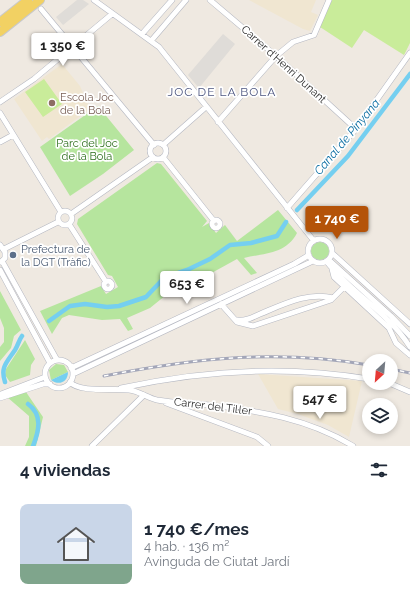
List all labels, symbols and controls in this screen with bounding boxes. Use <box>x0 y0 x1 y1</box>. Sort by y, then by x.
street label: Carrer d'Henri Dunant <box>239 23 329 106</box>
pin: 1 350 € <box>26 33 100 67</box>
text: 1 350 € <box>40 38 86 53</box>
district label: JOC DE LA BOLA <box>168 85 276 99</box>
place label: Escola Joc de la Bola <box>60 91 114 117</box>
water label: Canal de Pinyana <box>311 96 383 178</box>
marker: Escola Joc de la Bola <box>47 98 57 108</box>
park label: Parc del Joc de la Bola <box>56 137 118 163</box>
pin: 1 740 € <box>300 206 374 240</box>
text: 1 740 € <box>314 211 360 226</box>
place label: Prefectura de la DGT (Tràfic) <box>21 243 91 269</box>
marker: Prefectura de la DGT (Tràfic) <box>8 250 18 260</box>
pin: 653 € <box>159 271 215 305</box>
text: 653 € <box>169 276 205 291</box>
north arrow <box>362 354 398 390</box>
map controls <box>362 354 398 434</box>
pin: 547 € <box>292 386 348 420</box>
text: 547 € <box>302 391 338 406</box>
street label: Carrer del Til·ler <box>173 395 253 418</box>
button: layers <box>362 398 398 434</box>
icon: filters <box>368 459 390 481</box>
text: 4 viviendas <box>20 460 110 480</box>
text: 1 740 €/mes <box>144 519 249 539</box>
icon: home <box>52 520 100 568</box>
text: 4 hab. · 136 m² <box>144 539 229 554</box>
text: Avinguda de Ciutat Jardí <box>144 554 290 569</box>

